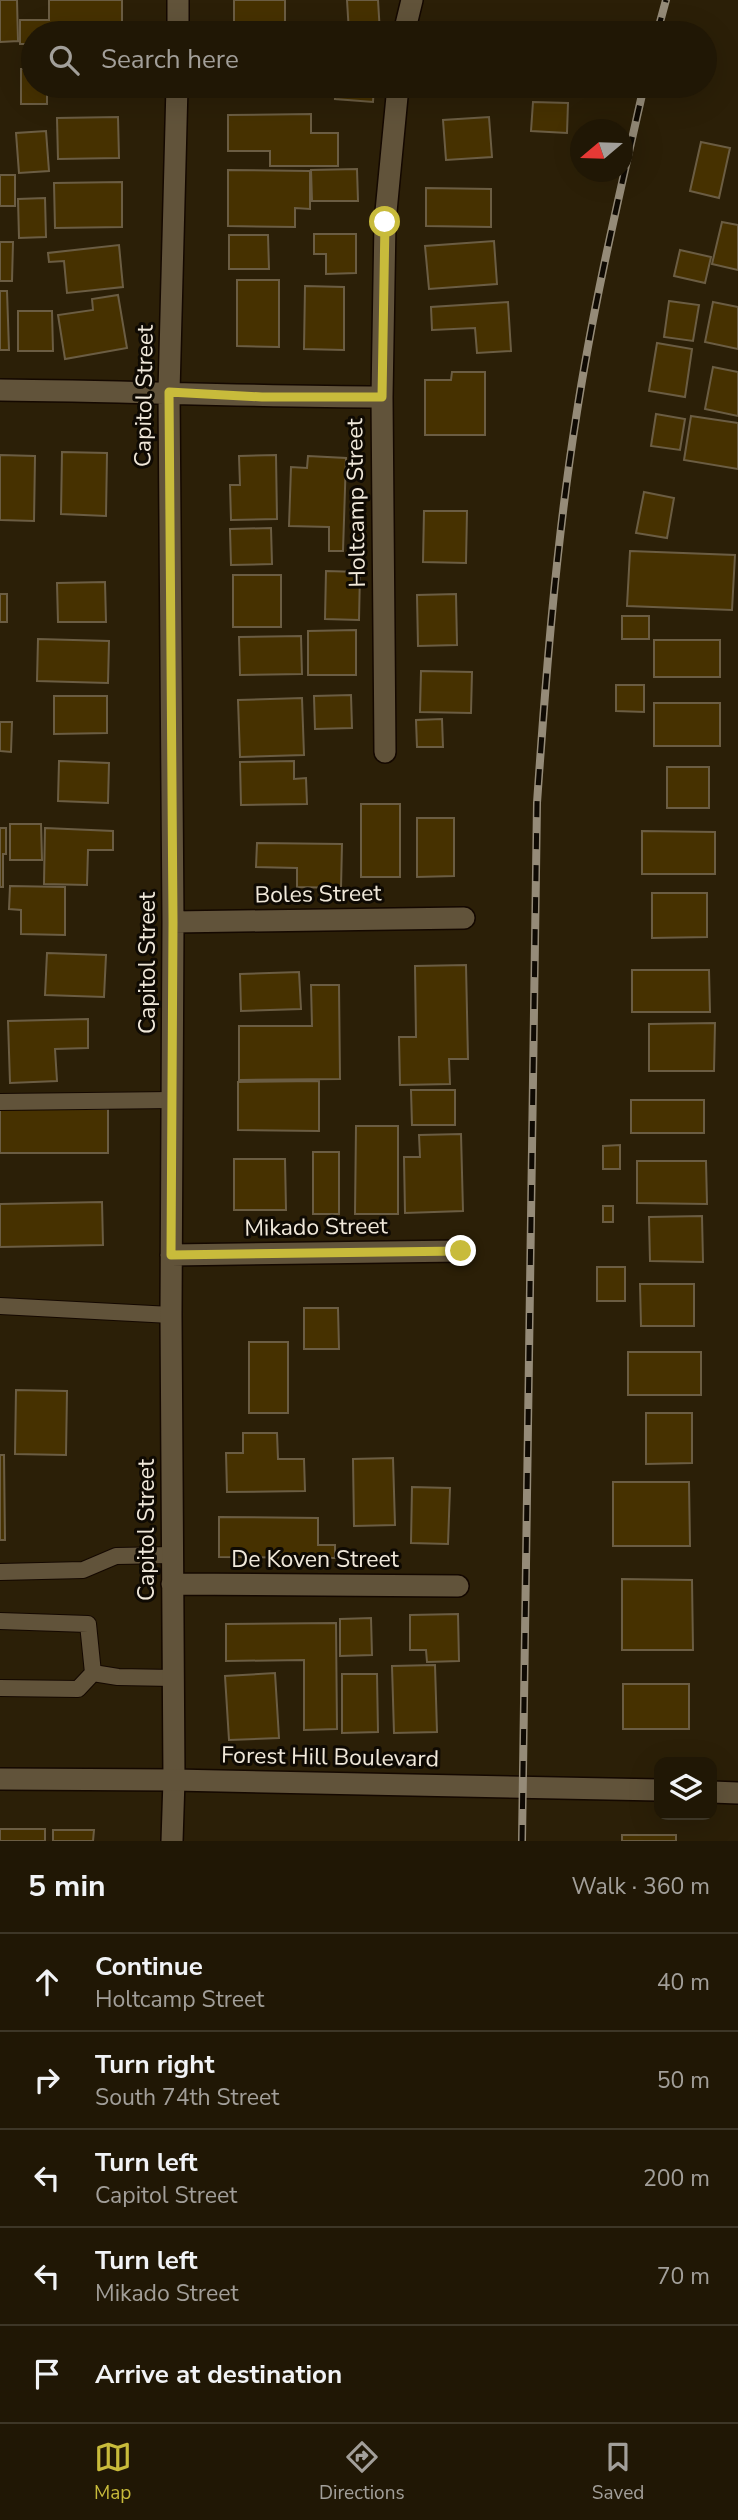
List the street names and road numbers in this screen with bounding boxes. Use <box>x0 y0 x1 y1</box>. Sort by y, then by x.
street label: Capitol Street <box>127 324 161 467</box>
street label: Holtcamp Street <box>339 417 373 588</box>
street label: Boles Street <box>254 877 383 911</box>
street label: Capitol Street <box>132 891 163 1034</box>
street label: Mikado Street <box>244 1210 389 1244</box>
street label: Capitol Street <box>131 1458 162 1601</box>
street label: De Koven Street <box>231 1544 400 1575</box>
street label: Forest Hill Boulevard <box>221 1740 439 1774</box>

